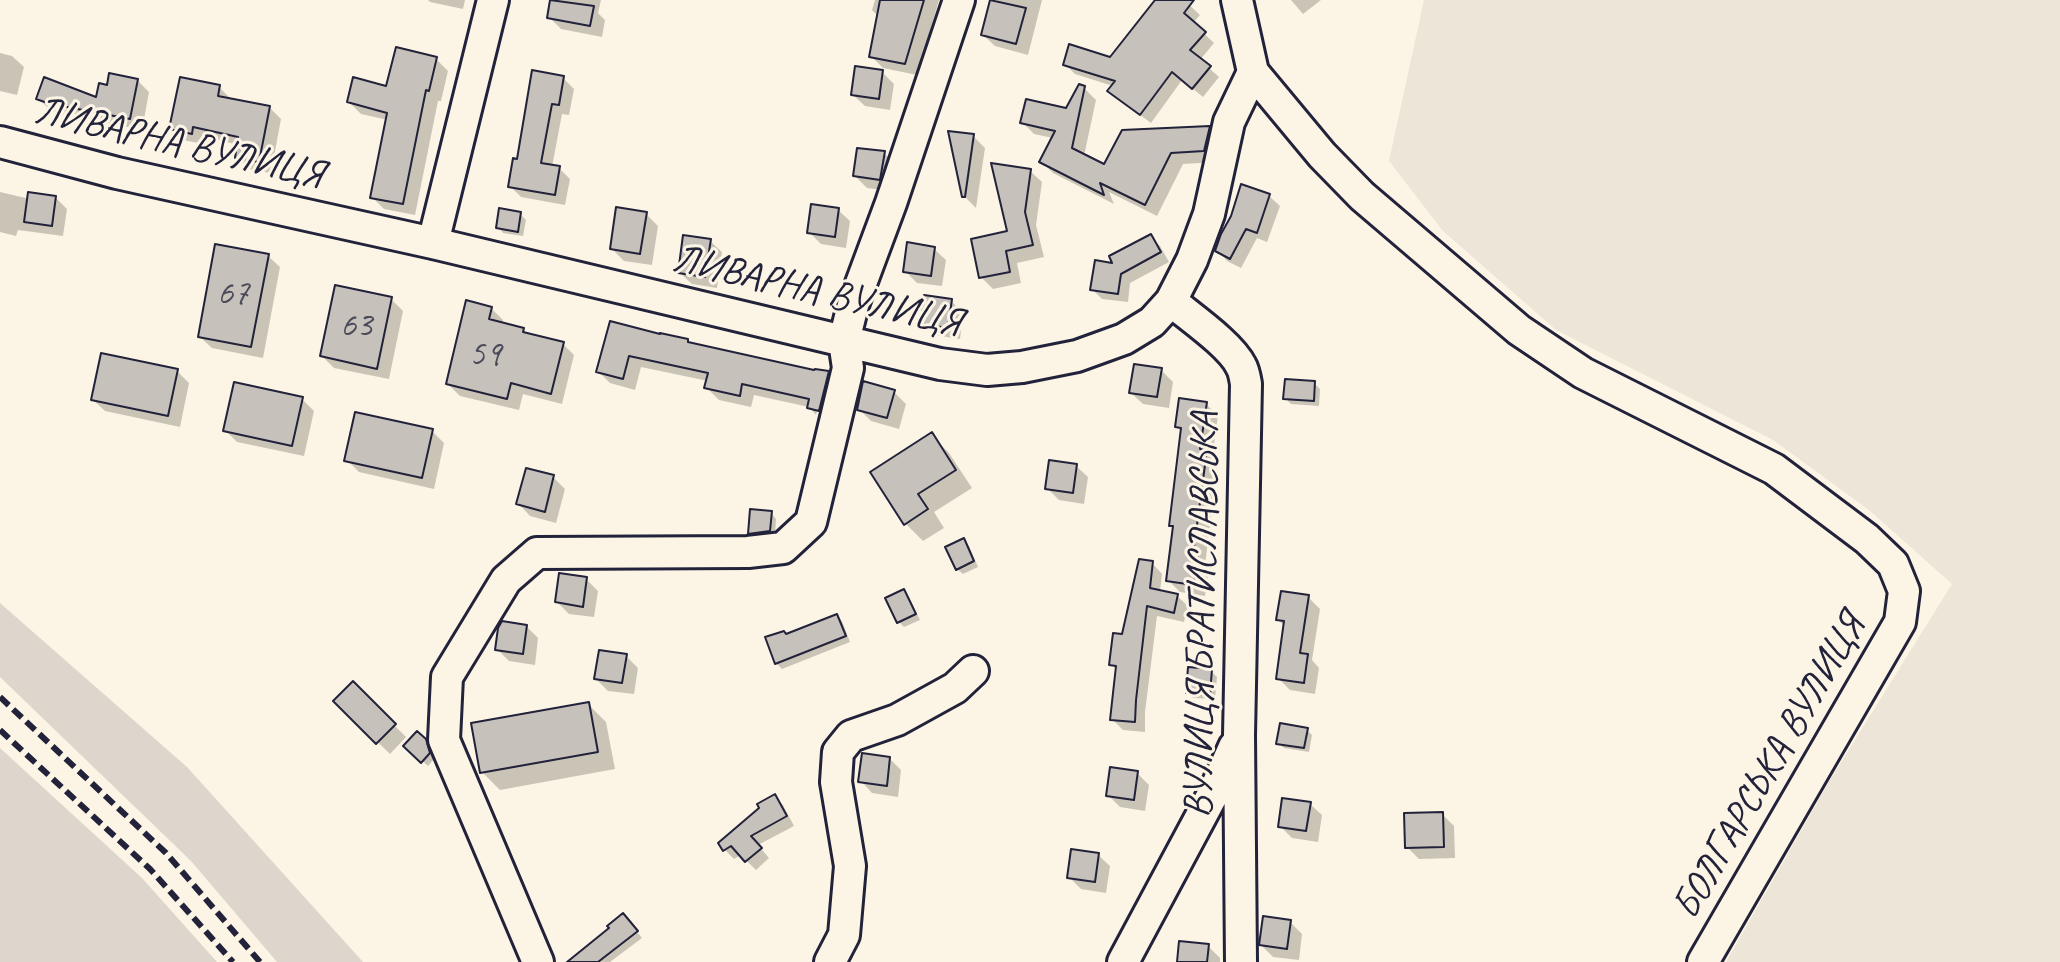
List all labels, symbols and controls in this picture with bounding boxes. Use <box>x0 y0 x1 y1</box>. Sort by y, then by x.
street label: ЛИВАРНА ВУЛИЦЯ <box>30 88 328 200</box>
street label: ЛИВАРНА ВУЛИЦЯ <box>668 236 966 348</box>
house number: 67 <box>217 273 249 317</box>
house number: 63 <box>340 305 372 349</box>
house number: 59 <box>469 334 501 378</box>
street label: ВУЛИЦЯ БРАТИСЛАВСЬКА <box>1175 412 1231 818</box>
street label: БОЛГАРСЬКА ВУЛИЦЯ <box>1663 606 1877 928</box>

